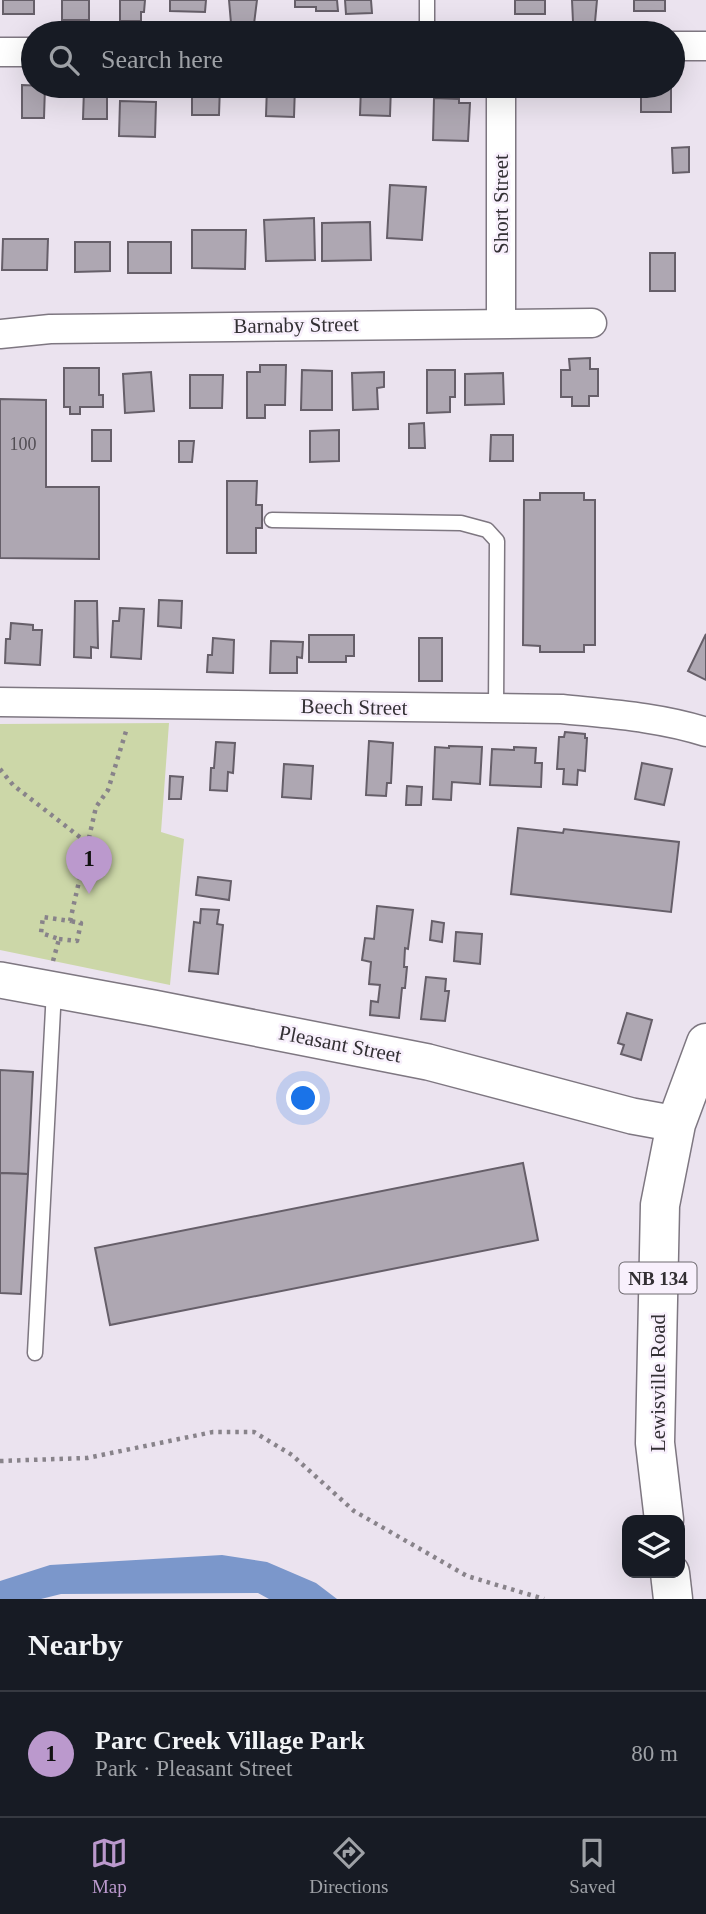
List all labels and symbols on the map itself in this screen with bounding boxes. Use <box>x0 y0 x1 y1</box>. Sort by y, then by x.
street label: Short Street <box>489 154 513 254</box>
street label: Barnaby Street <box>233 312 359 338</box>
house number: 100 <box>10 434 37 454</box>
street label: Beech Street <box>300 694 408 720</box>
pin: 1 <box>66 836 112 894</box>
street label: Pleasant Street <box>277 1020 403 1068</box>
your location <box>286 1081 320 1115</box>
road number: NB 134 <box>620 1262 696 1294</box>
street label: Lewisville Road <box>646 1313 670 1452</box>

